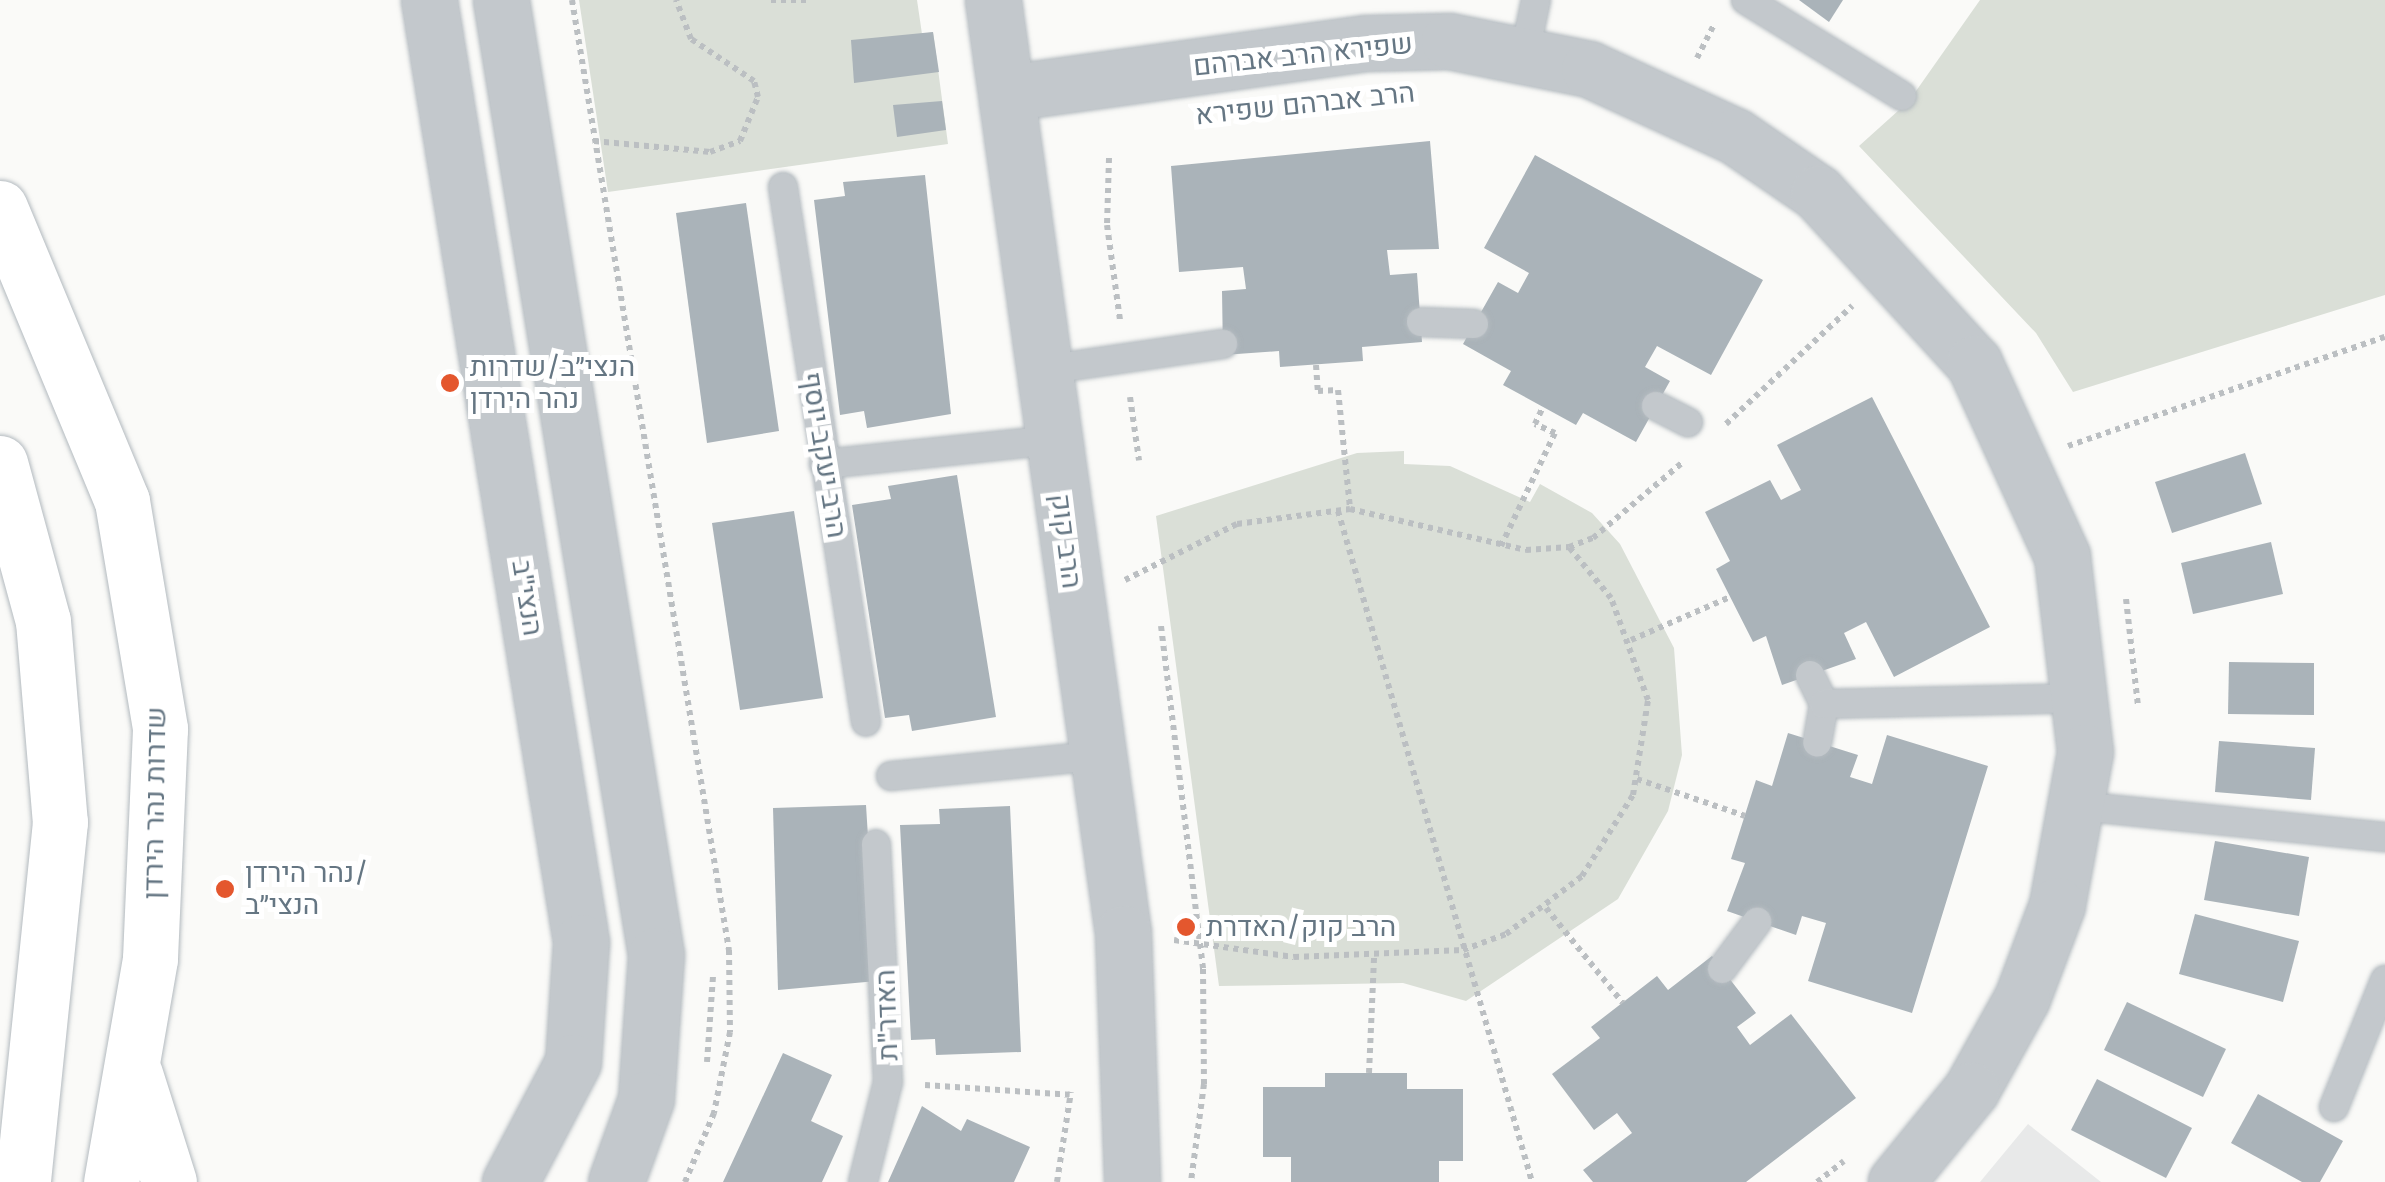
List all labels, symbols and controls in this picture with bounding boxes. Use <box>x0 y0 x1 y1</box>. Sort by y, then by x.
street label: שפירא הרב אברהם <box>1192 27 1414 83</box>
street label: הרב אברהם שפירא <box>1194 76 1416 132</box>
place label: הנצי״ב/שדרות נהר הירדן <box>470 350 635 416</box>
street label: הרב יעקב יוסף <box>794 370 854 540</box>
marker: הנצי״ב/שדרות נהר הירדן <box>439 372 461 394</box>
street label: הרב קוק <box>1044 492 1088 590</box>
street label: הנצי"ב <box>504 558 550 638</box>
street label: שדרות נהר הירדן <box>137 706 173 900</box>
place label: נהר הירדן/ הנצי״ב <box>245 856 369 922</box>
marker: נהר הירדן/ הנצי״ב <box>214 878 236 900</box>
place label: הרב קוק/האדרת <box>1206 910 1396 944</box>
marker: הרב קוק/האדרת <box>1175 916 1197 938</box>
street label: האדר"ת <box>869 969 905 1061</box>

